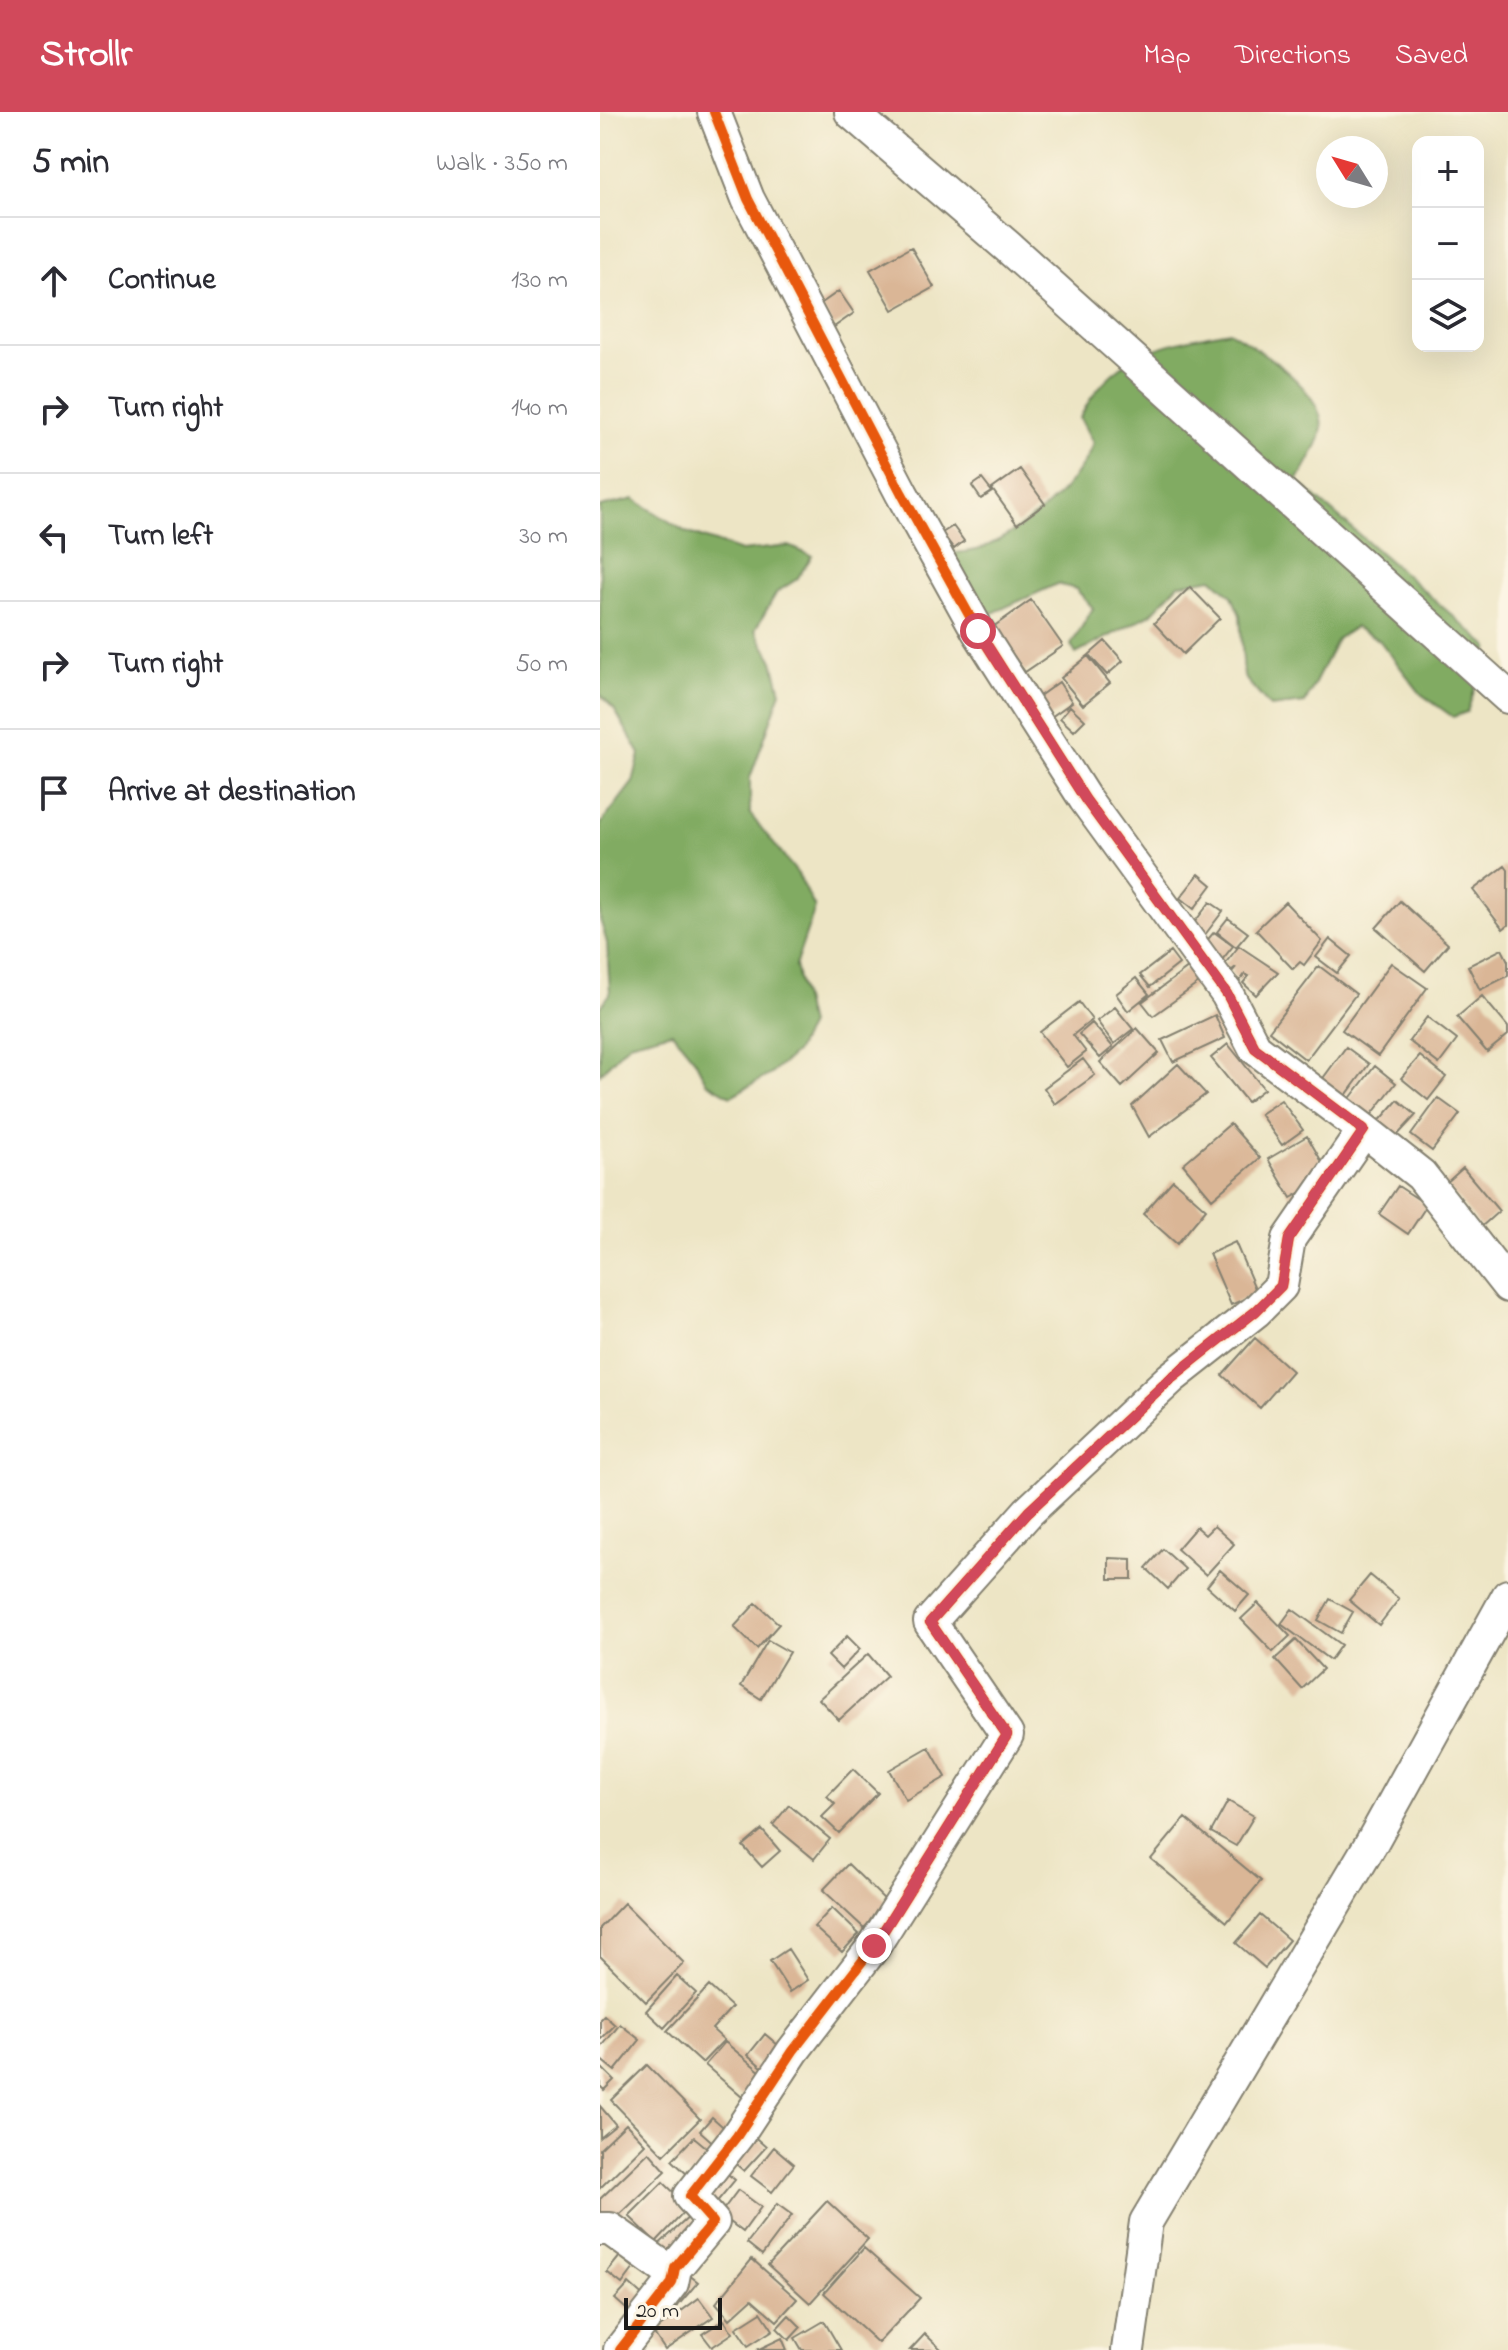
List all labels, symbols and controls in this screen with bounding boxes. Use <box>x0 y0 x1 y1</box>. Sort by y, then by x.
text: Strollr <box>40 28 132 84</box>
text: Map <box>1143 36 1191 77</box>
text: Directions <box>1235 36 1351 77</box>
text: Saved <box>1395 36 1468 77</box>
north arrow <box>1316 136 1388 208</box>
map controls <box>1412 136 1484 352</box>
button: + <box>1412 136 1484 208</box>
text: 5 min <box>32 139 109 189</box>
text: Walk · 350 m <box>436 145 568 183</box>
button: − <box>1412 208 1484 280</box>
icon: ahead <box>32 259 76 303</box>
text: Continue <box>108 259 216 303</box>
text: 130 m <box>511 262 568 300</box>
button: layers <box>1412 280 1484 352</box>
icon: right <box>32 387 76 431</box>
text: Turn right <box>108 387 223 431</box>
text: 140 m <box>511 390 568 428</box>
icon: left <box>32 515 76 559</box>
text: Turn left <box>108 515 213 559</box>
text: 30 m <box>519 518 568 556</box>
route start <box>960 613 996 649</box>
icon: right <box>32 643 76 687</box>
text: Turn right <box>108 643 223 687</box>
text: 50 m <box>515 646 568 684</box>
icon: arrive <box>32 771 76 815</box>
text: Arrive at destination <box>108 771 356 815</box>
route end <box>856 1928 892 1964</box>
scale bar <box>624 2294 722 2330</box>
text: 20 m <box>636 2296 679 2328</box>

